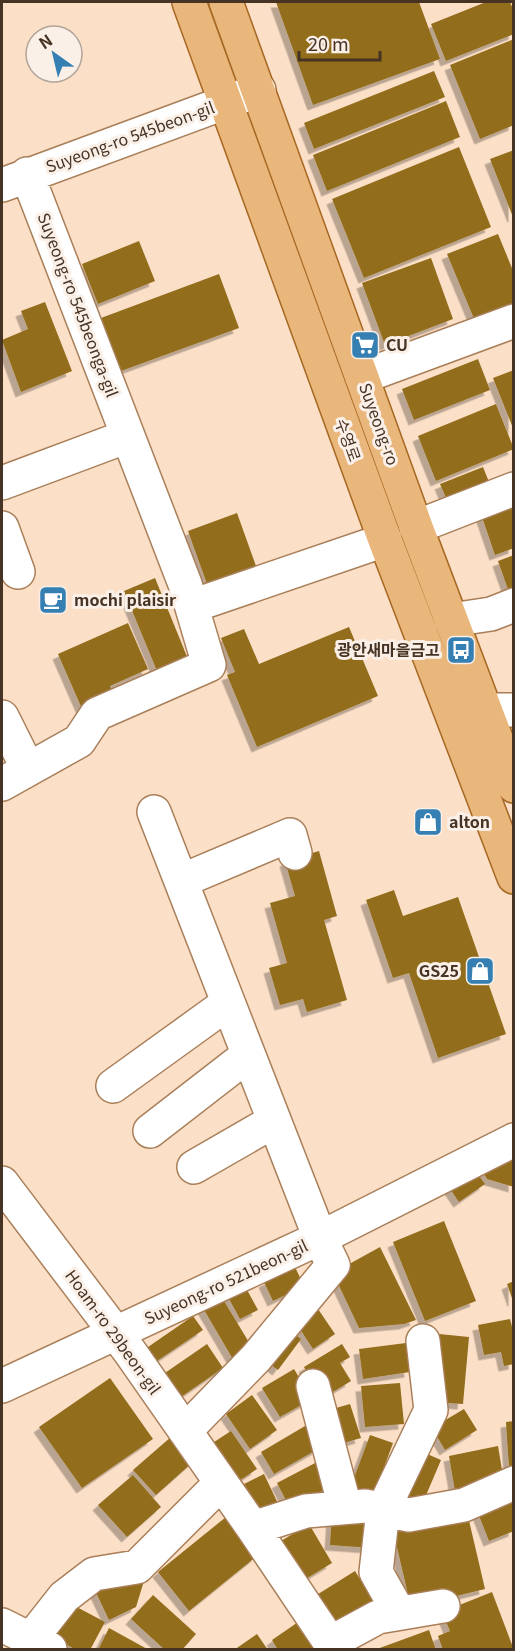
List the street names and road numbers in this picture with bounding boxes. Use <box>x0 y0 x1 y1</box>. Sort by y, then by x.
street label: Suyeong-ro 545beon-gil <box>42 94 217 178</box>
street label: Suyeong-ro 545beonga-gil <box>33 209 125 400</box>
street label: Suyeong-ro <box>354 379 406 468</box>
street label: 수영로 <box>330 415 368 465</box>
street label: Suyeong-ro 521beon-gil <box>140 1233 311 1330</box>
street label: Hoam-ro 29beon-gil <box>60 1264 167 1399</box>

